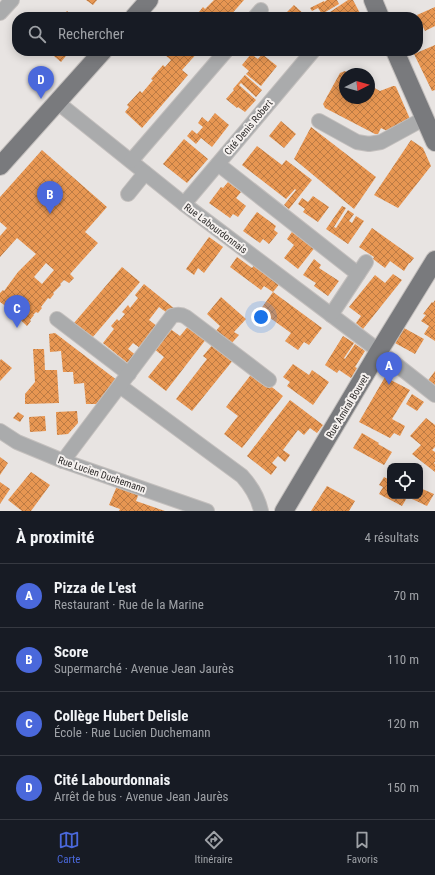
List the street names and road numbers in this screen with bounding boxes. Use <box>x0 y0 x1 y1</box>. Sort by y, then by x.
street label: Cité Denis Robert <box>222 98 275 157</box>
street label: Rue Labourdonnais <box>182 201 250 256</box>
street label: Rue Amiral Bouvet <box>324 372 371 440</box>
street label: Rue Lucien Duchemann <box>57 454 147 495</box>

